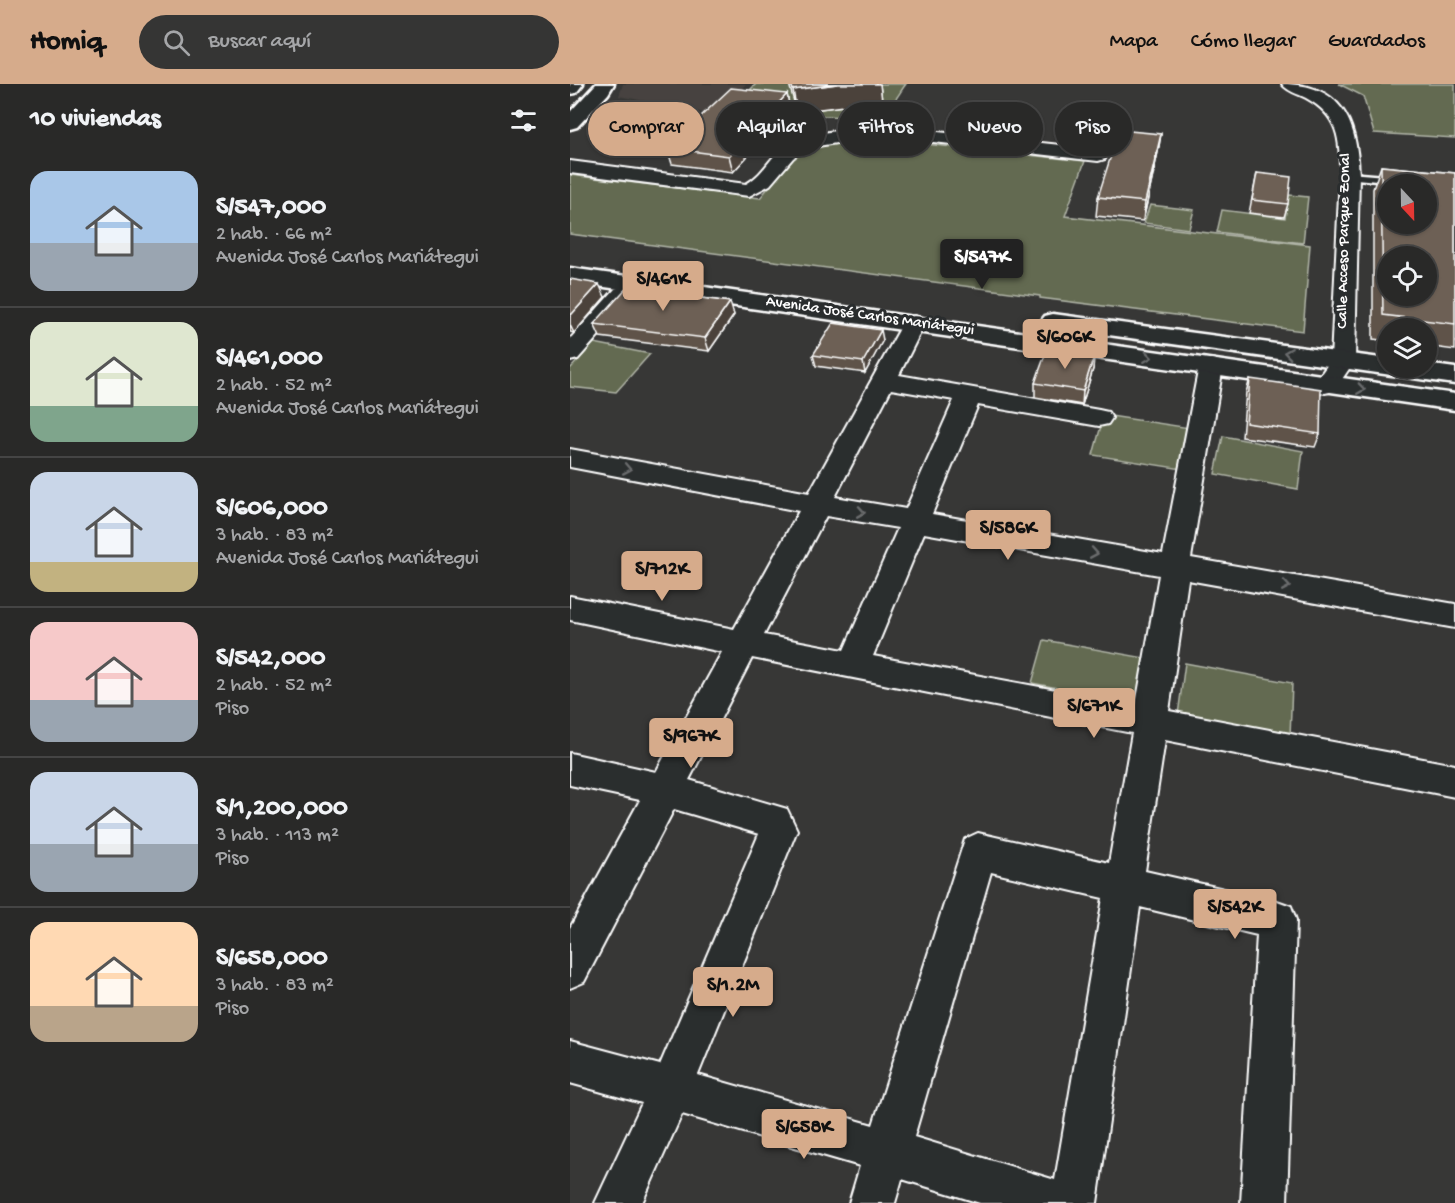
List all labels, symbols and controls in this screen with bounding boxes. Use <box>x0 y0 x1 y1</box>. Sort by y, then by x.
search box <box>139 15 559 69</box>
text: Homiq <box>30 26 103 59</box>
icon: search <box>160 26 193 59</box>
text: Buscar aquí <box>208 29 311 55</box>
text: Mapa <box>1109 30 1158 55</box>
text: Cómo llegar <box>1191 30 1295 55</box>
text: Guardados <box>1328 30 1425 55</box>
chip: Comprar <box>588 102 704 156</box>
chip: Alquilar <box>716 102 826 156</box>
chip: Filtros <box>838 102 934 156</box>
chip: Nuevo <box>946 102 1043 156</box>
chip: Piso <box>1055 102 1132 156</box>
icon: filters <box>507 104 540 137</box>
text: 10 viviendas <box>30 105 161 136</box>
street label: Calle Acceso Parque ZOnal <box>1334 153 1356 329</box>
north arrow <box>1377 174 1437 234</box>
map controls <box>1377 174 1437 378</box>
text: S/547,000 <box>216 193 326 224</box>
icon: home <box>78 195 150 267</box>
text: 2 hab. · 66 m² <box>216 224 332 247</box>
pin: S/547K <box>933 239 1031 290</box>
button: locate <box>1377 246 1437 306</box>
text: Avenida José Carlos Mariátegui <box>216 247 479 270</box>
text: S/547K <box>954 247 1010 270</box>
pin: S/461K <box>614 261 712 312</box>
text: S/461K <box>637 269 689 292</box>
street label: Avenida José Carlos Mariátegui <box>765 293 975 341</box>
button: layers <box>1377 318 1437 378</box>
pin: S/606K <box>1016 319 1114 370</box>
text: S/606K <box>1037 327 1093 350</box>
text: S/461,000 <box>216 344 323 375</box>
icon: home <box>78 346 150 418</box>
one-way arrow <box>1283 347 1293 359</box>
one-way arrow <box>1143 351 1152 363</box>
text: 2 hab. · 52 m² <box>216 375 332 398</box>
one-way arrow <box>1357 383 1366 395</box>
text: Avenida José Carlos Mariátegui <box>216 398 479 421</box>
one-way arrow <box>623 462 632 474</box>
text: S/606,000 <box>216 494 328 525</box>
icon: home <box>78 496 150 568</box>
one-way arrow <box>856 505 865 517</box>
pin: S/586K <box>959 510 1057 561</box>
text: S/586K <box>980 518 1036 541</box>
text: 3 hab. · 83 m² <box>216 525 334 548</box>
one-way arrow <box>1089 546 1099 558</box>
text: Avenida José Carlos Mariátegui <box>216 548 479 571</box>
pin: S/712K <box>613 551 711 602</box>
text: S/712K <box>635 559 689 582</box>
one-way arrow <box>1281 580 1291 592</box>
text: S/542,000 <box>216 644 325 675</box>
icon: home <box>78 646 150 718</box>
text: 2 hab. · 52 m² <box>216 675 332 698</box>
pin: S/671K <box>1045 688 1143 739</box>
text: S/671K <box>1067 696 1121 719</box>
text: Piso <box>216 698 249 721</box>
pin: S/967K <box>642 718 740 769</box>
text: S/967K <box>663 726 719 749</box>
text: S/1,200,000 <box>216 794 348 825</box>
icon: home <box>78 796 150 868</box>
text: 3 hab. · 113 m² <box>216 825 339 848</box>
text: Piso <box>216 848 249 871</box>
pin: S/542K <box>1186 889 1284 940</box>
text: S/542K <box>1208 897 1262 920</box>
text: S/658,000 <box>216 944 328 975</box>
icon: home <box>78 946 150 1018</box>
pin: S/1.2M <box>684 967 782 1018</box>
text: 3 hab. · 83 m² <box>216 975 334 998</box>
text: S/1.2M <box>707 975 759 998</box>
text: Piso <box>216 998 249 1021</box>
pin: S/658K <box>755 1109 853 1160</box>
text: S/658K <box>776 1117 832 1140</box>

